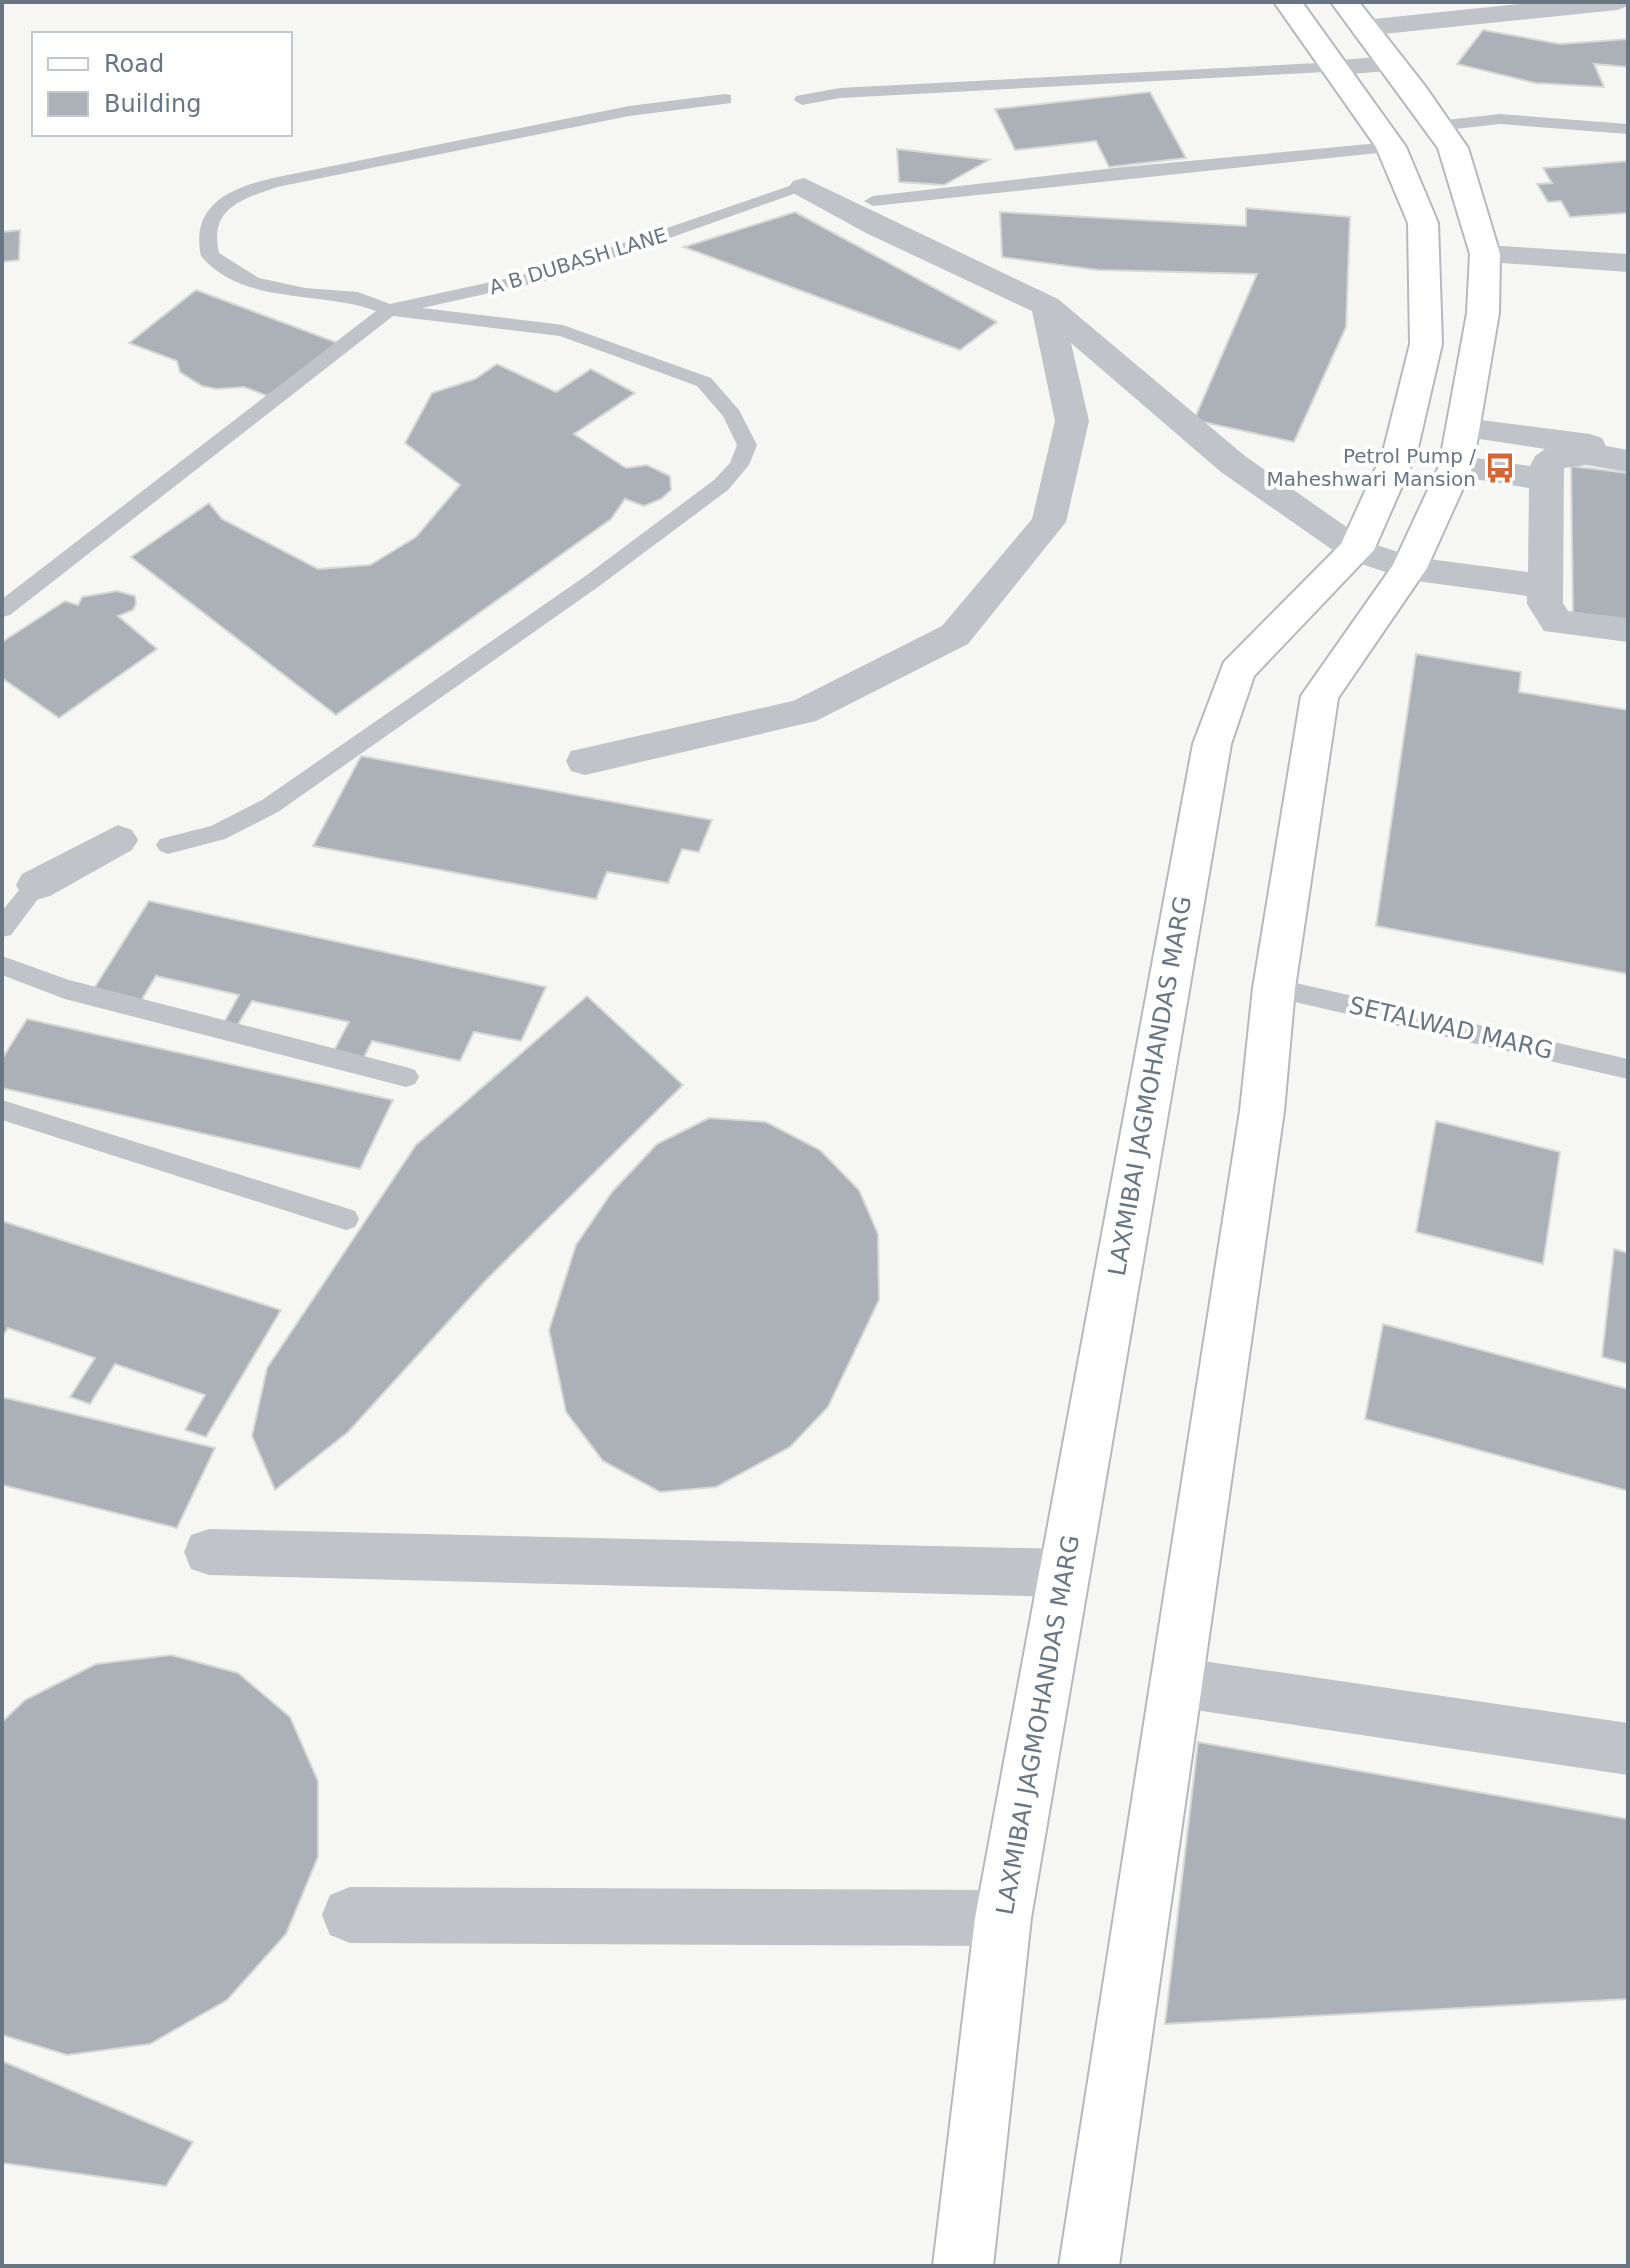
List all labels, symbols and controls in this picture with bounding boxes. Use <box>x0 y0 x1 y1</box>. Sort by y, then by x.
legend <box>32 32 292 136</box>
text: Road <box>104 50 164 78</box>
text: Building <box>104 90 201 118</box>
street label: A B DUBASH LANE <box>486 223 670 299</box>
place label: Petrol Pump / Maheshwari Mansion <box>1267 444 1476 491</box>
bus stop icon: Petrol Pump / Maheshwari Mansion <box>1483 451 1517 485</box>
street label: LAXMIBAI JAGMOHANDAS MARG <box>1103 894 1197 1278</box>
street label: SETALWAD MARG <box>1346 991 1556 1065</box>
street label: LAXMIBAI JAGMOHANDAS MARG <box>991 1533 1085 1917</box>

